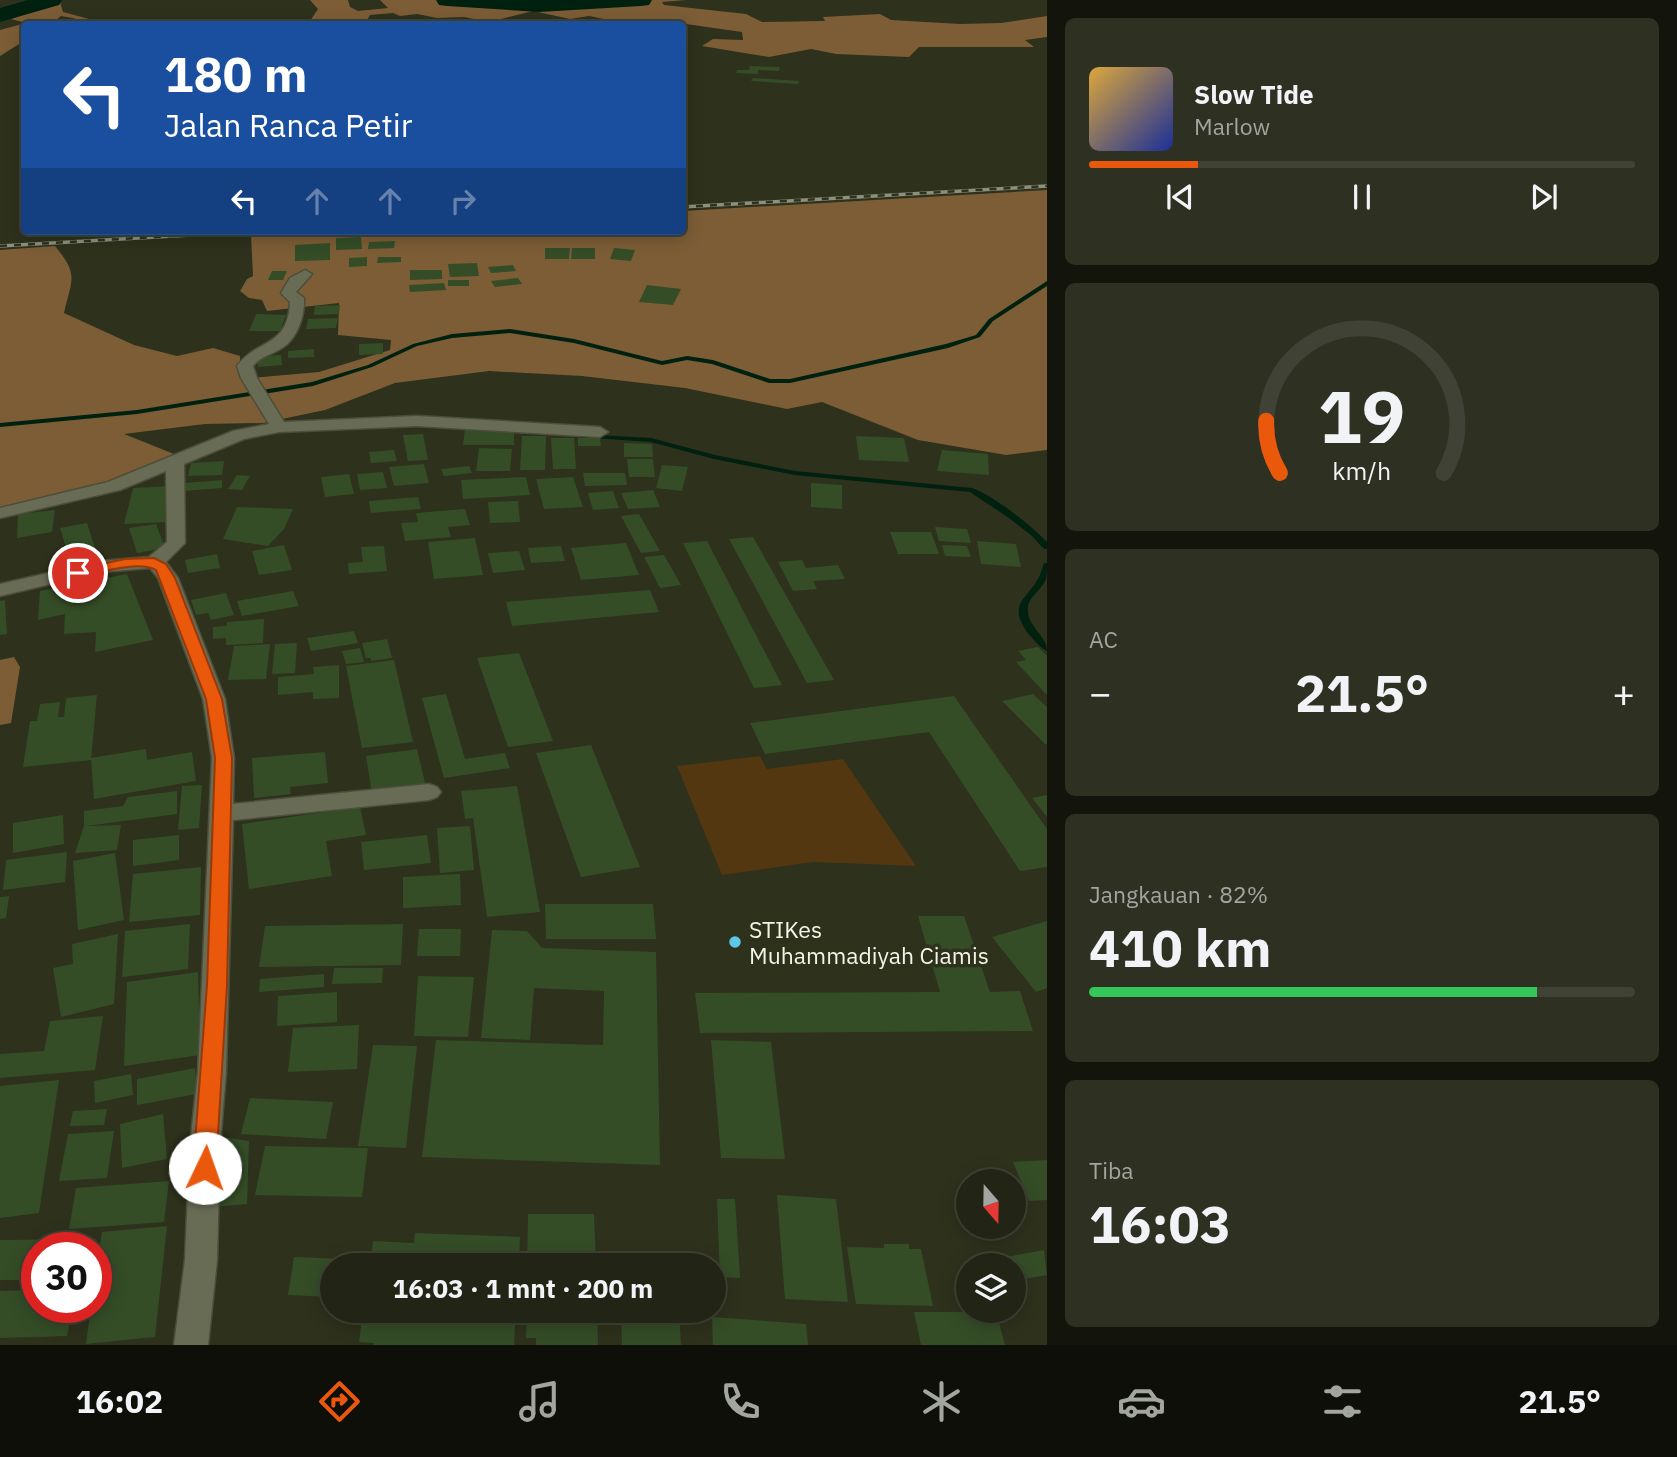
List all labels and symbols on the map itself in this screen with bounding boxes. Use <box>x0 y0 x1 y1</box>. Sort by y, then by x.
pin <box>48 543 108 603</box>
place label: STIKes Muhammadiyah Ciamis <box>749 914 989 970</box>
marker: STIKes Muhammadiyah Ciamis <box>727 934 743 950</box>
position arrow <box>168 1131 242 1205</box>
north arrow <box>956 1169 1026 1239</box>
speed limit sign: 30 <box>21 1232 112 1323</box>

